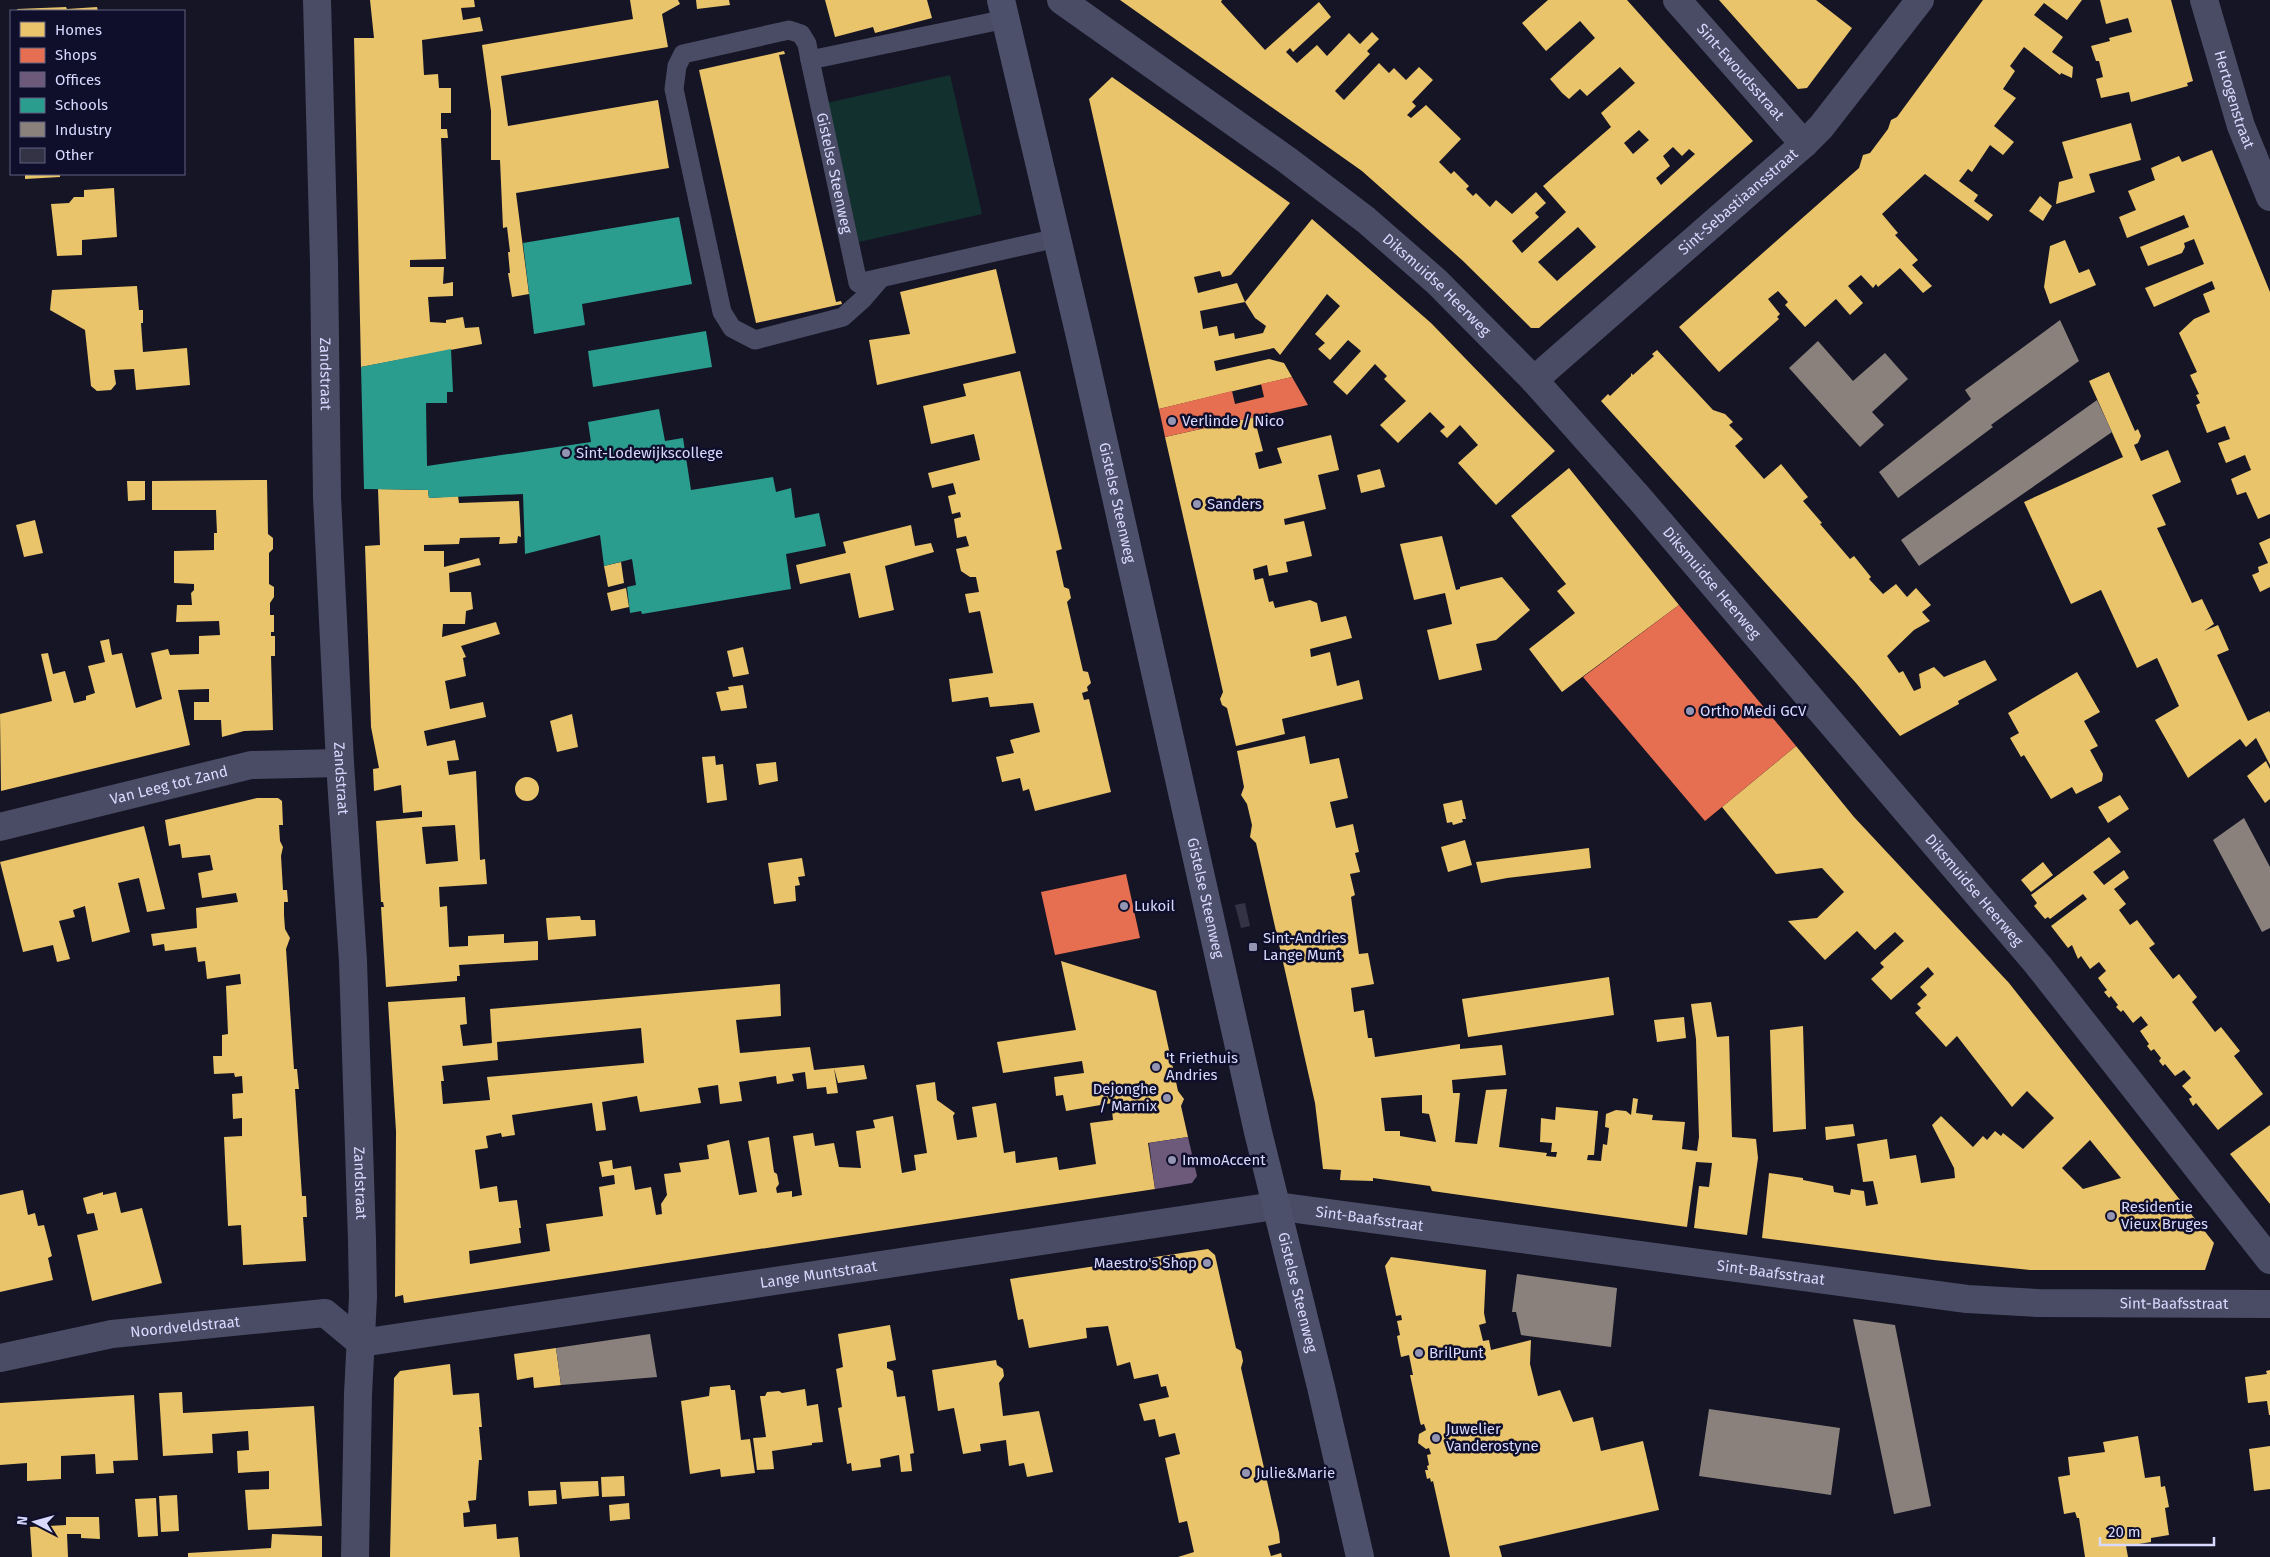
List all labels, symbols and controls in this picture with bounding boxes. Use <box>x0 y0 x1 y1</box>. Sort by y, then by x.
legend <box>10 10 185 175</box>
street label: Sint-Ewoudsstraat <box>1693 20 1788 125</box>
text: Homes <box>55 21 102 39</box>
text: Shops <box>55 46 97 64</box>
street label: Hertogenstraat <box>2210 48 2259 152</box>
text: Offices <box>55 71 101 89</box>
text: Schools <box>55 96 108 114</box>
street label: Gistelse Steenweg <box>813 111 856 235</box>
text: Industry <box>55 121 112 139</box>
street label: Sint-Sebastiaansstraat <box>1675 144 1802 259</box>
text: Other <box>55 146 94 164</box>
street label: Diksmuidse Heerweg <box>1379 230 1495 340</box>
street label: Zandstraat <box>316 337 335 411</box>
place label: Verlinde / Nico <box>1182 412 1284 430</box>
marker: Verlinde / Nico <box>1166 415 1178 427</box>
street label: Gistelse Steenweg <box>1095 441 1140 565</box>
place label: Sint-Lodewijkscollege <box>576 444 723 462</box>
marker: Sint-Lodewijkscollege <box>560 447 572 459</box>
place label: Sanders <box>1207 495 1262 513</box>
marker: Sanders <box>1191 498 1203 510</box>
street label: Diksmuidse Heerweg <box>1659 523 1765 643</box>
place label: Ortho Medi GCV <box>1700 702 1807 720</box>
marker: Ortho Medi GCV <box>1684 705 1696 717</box>
street label: Zandstraat <box>330 742 352 816</box>
street label: Van Leeg tot Zand <box>108 762 230 809</box>
street label: Diksmuidse Heerweg <box>1921 830 2027 950</box>
street label: Gistelse Steenweg <box>1183 836 1228 960</box>
place label: Lukoil <box>1134 897 1176 915</box>
marker: Lukoil <box>1118 900 1130 912</box>
place label: Sint-Andries Lange Munt <box>1263 929 1346 964</box>
marker: Sint-Andries Lange Munt <box>1247 941 1259 953</box>
place label: 't Friethuis Andries <box>1166 1049 1238 1084</box>
marker: 't Friethuis Andries <box>1150 1061 1162 1073</box>
place label: Dejonghe / Marnix <box>1093 1080 1158 1115</box>
marker: Dejonghe / Marnix <box>1161 1092 1173 1104</box>
street label: Zandstraat <box>350 1146 370 1220</box>
place label: ImmoAccent <box>1182 1151 1266 1169</box>
marker: ImmoAccent <box>1166 1154 1178 1166</box>
place label: Residentie Vieux Bruges <box>2121 1198 2208 1233</box>
street label: Sint-Baafsstraat <box>1314 1203 1425 1235</box>
marker: Residentie Vieux Bruges <box>2105 1210 2117 1222</box>
street label: Gistelse Steenweg <box>1274 1230 1321 1354</box>
place label: Maestro's Shop <box>1094 1254 1197 1272</box>
street label: Sint-Baafsstraat <box>1716 1256 1827 1289</box>
street label: Lange Muntstraat <box>759 1257 879 1292</box>
marker: Maestro's Shop <box>1201 1257 1213 1269</box>
street label: Sint-Baafsstraat <box>2120 1294 2229 1313</box>
street label: Noordveldstraat <box>129 1312 241 1341</box>
place label: BrilPunt <box>1429 1344 1484 1362</box>
marker: BrilPunt <box>1413 1347 1425 1359</box>
place label: Juwelier Vanderostyne <box>1446 1420 1539 1455</box>
marker: Juwelier Vanderostyne <box>1430 1432 1442 1444</box>
place label: Julie&Marie <box>1256 1464 1335 1482</box>
marker: Julie&Marie <box>1240 1467 1252 1479</box>
north arrow <box>10 1497 60 1547</box>
scale bar <box>2100 1514 2214 1546</box>
text: N <box>14 1515 32 1526</box>
text: 20 m <box>2108 1523 2141 1541</box>

